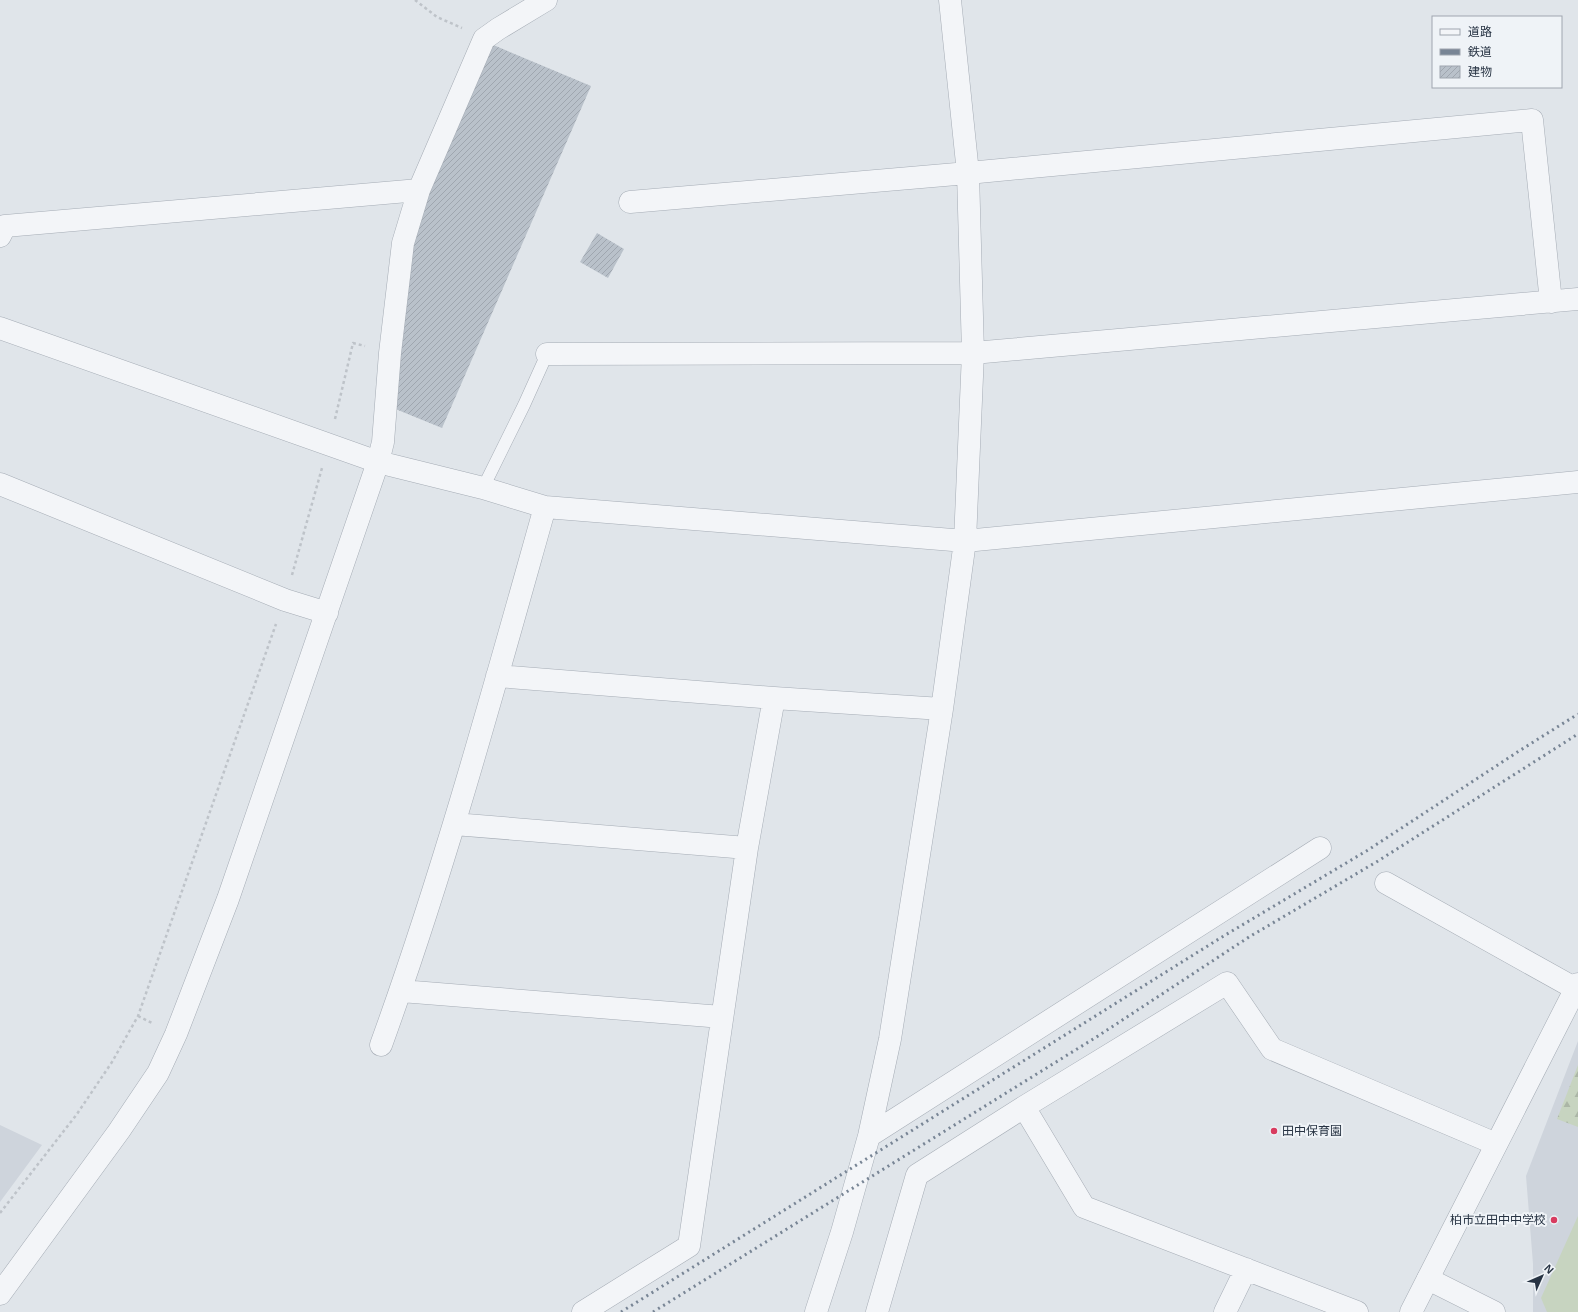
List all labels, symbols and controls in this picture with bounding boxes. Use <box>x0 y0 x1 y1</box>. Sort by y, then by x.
legend <box>1432 16 1562 88</box>
text: 道路 <box>1468 25 1492 39</box>
text: 鉄道 <box>1468 45 1492 59</box>
text: 建物 <box>1468 65 1492 79</box>
place label: 田中保育園 <box>1282 1124 1342 1138</box>
marker: 田中保育園 <box>1269 1126 1279 1136</box>
place label: 柏市立田中中学校 <box>1450 1213 1546 1227</box>
marker: 柏市立田中中学校 <box>1549 1215 1559 1225</box>
north arrow <box>1522 1256 1562 1296</box>
text: N <box>1542 1262 1556 1276</box>

